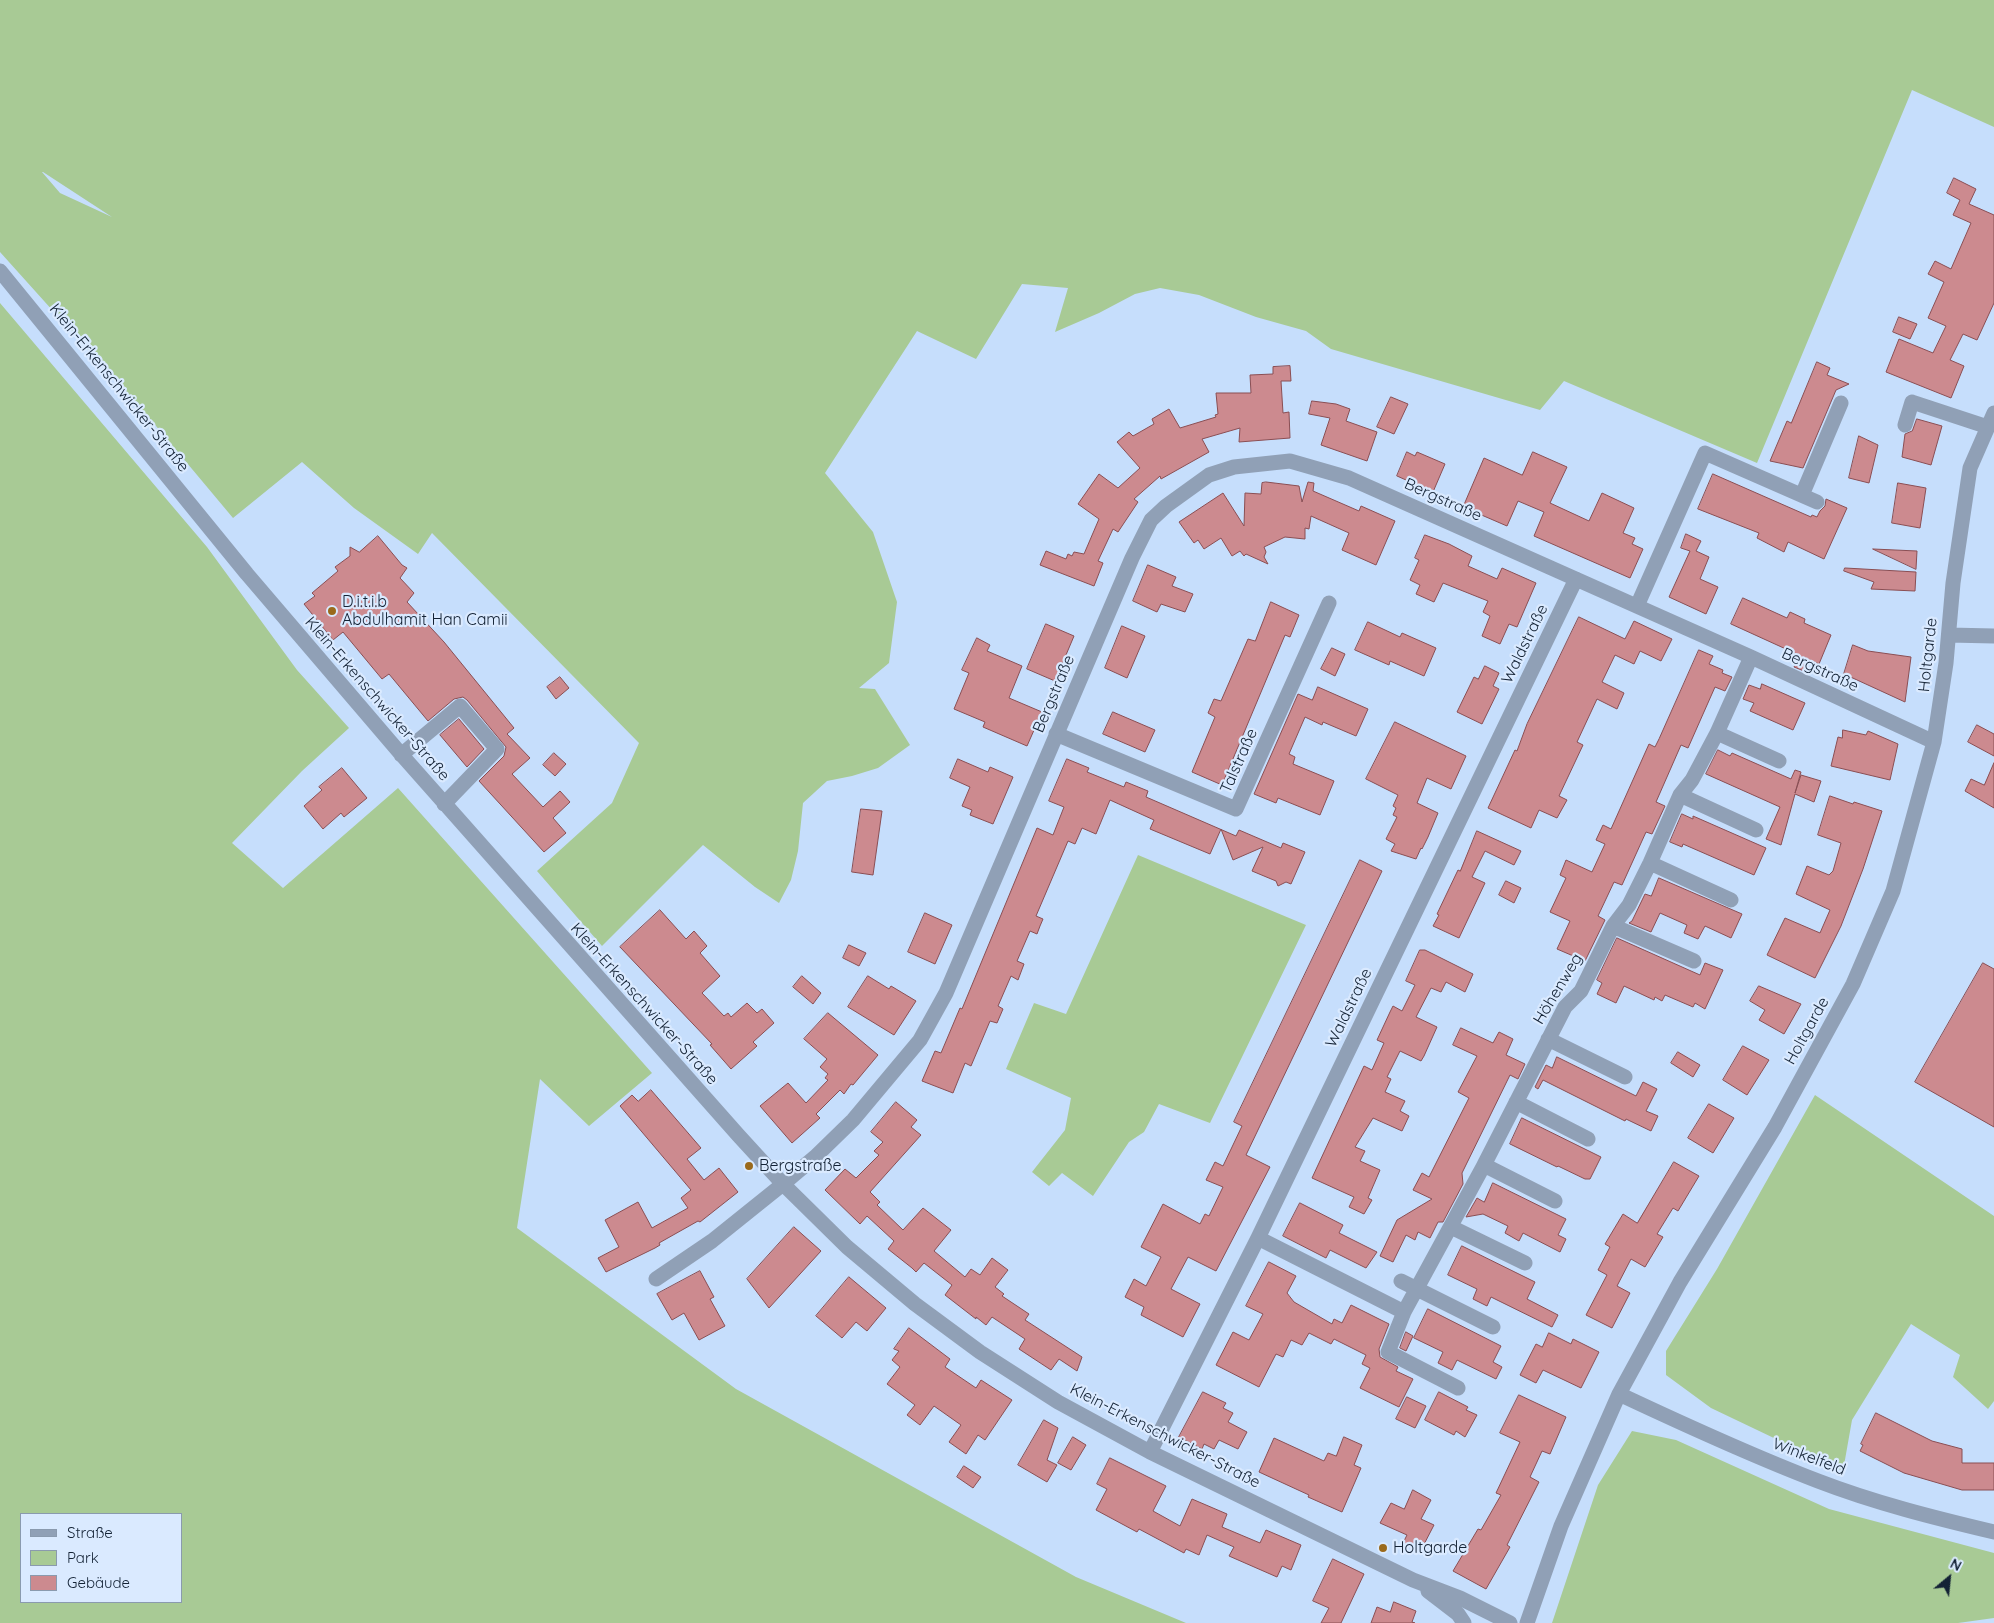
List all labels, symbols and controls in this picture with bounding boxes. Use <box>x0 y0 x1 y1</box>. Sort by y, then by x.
street label: Klein-Erkenschwicker-Straße <box>45 300 193 476</box>
street label: Bergstraße <box>1401 474 1485 526</box>
place label: D.i.t.i.b Abdulhamit Han Camii <box>342 592 508 630</box>
street label: Waldstraße <box>1498 601 1552 687</box>
marker: D.i.t.i.b Abdulhamit Han Camii <box>326 605 338 617</box>
street label: Klein-Erkenschwicker-Straße <box>301 613 453 785</box>
street label: Holtgarde <box>1915 617 1941 693</box>
street label: Bergstraße <box>1779 644 1861 696</box>
street label: Bergstraße <box>1029 652 1079 736</box>
street label: Talstraße <box>1216 726 1262 796</box>
street label: Klein-Erkenschwicker-Straße <box>566 919 722 1089</box>
street label: Höhenweg <box>1529 950 1587 1028</box>
street label: Waldstraße <box>1322 965 1376 1051</box>
street label: Holtgarde <box>1781 994 1833 1068</box>
place label: Bergstraße <box>759 1156 842 1176</box>
marker: Bergstraße <box>743 1160 755 1172</box>
street label: Klein-Erkenschwicker-Straße <box>1067 1380 1263 1492</box>
street label: Winkelfeld <box>1770 1434 1848 1480</box>
legend <box>20 1513 182 1603</box>
text: Straße <box>67 1523 113 1542</box>
place label: Holtgarde <box>1393 1538 1467 1558</box>
marker: Holtgarde <box>1377 1542 1389 1554</box>
text: Park <box>67 1548 99 1567</box>
north arrow <box>1924 1553 1974 1603</box>
text: N <box>1947 1554 1965 1575</box>
text: Gebäude <box>67 1573 130 1592</box>

